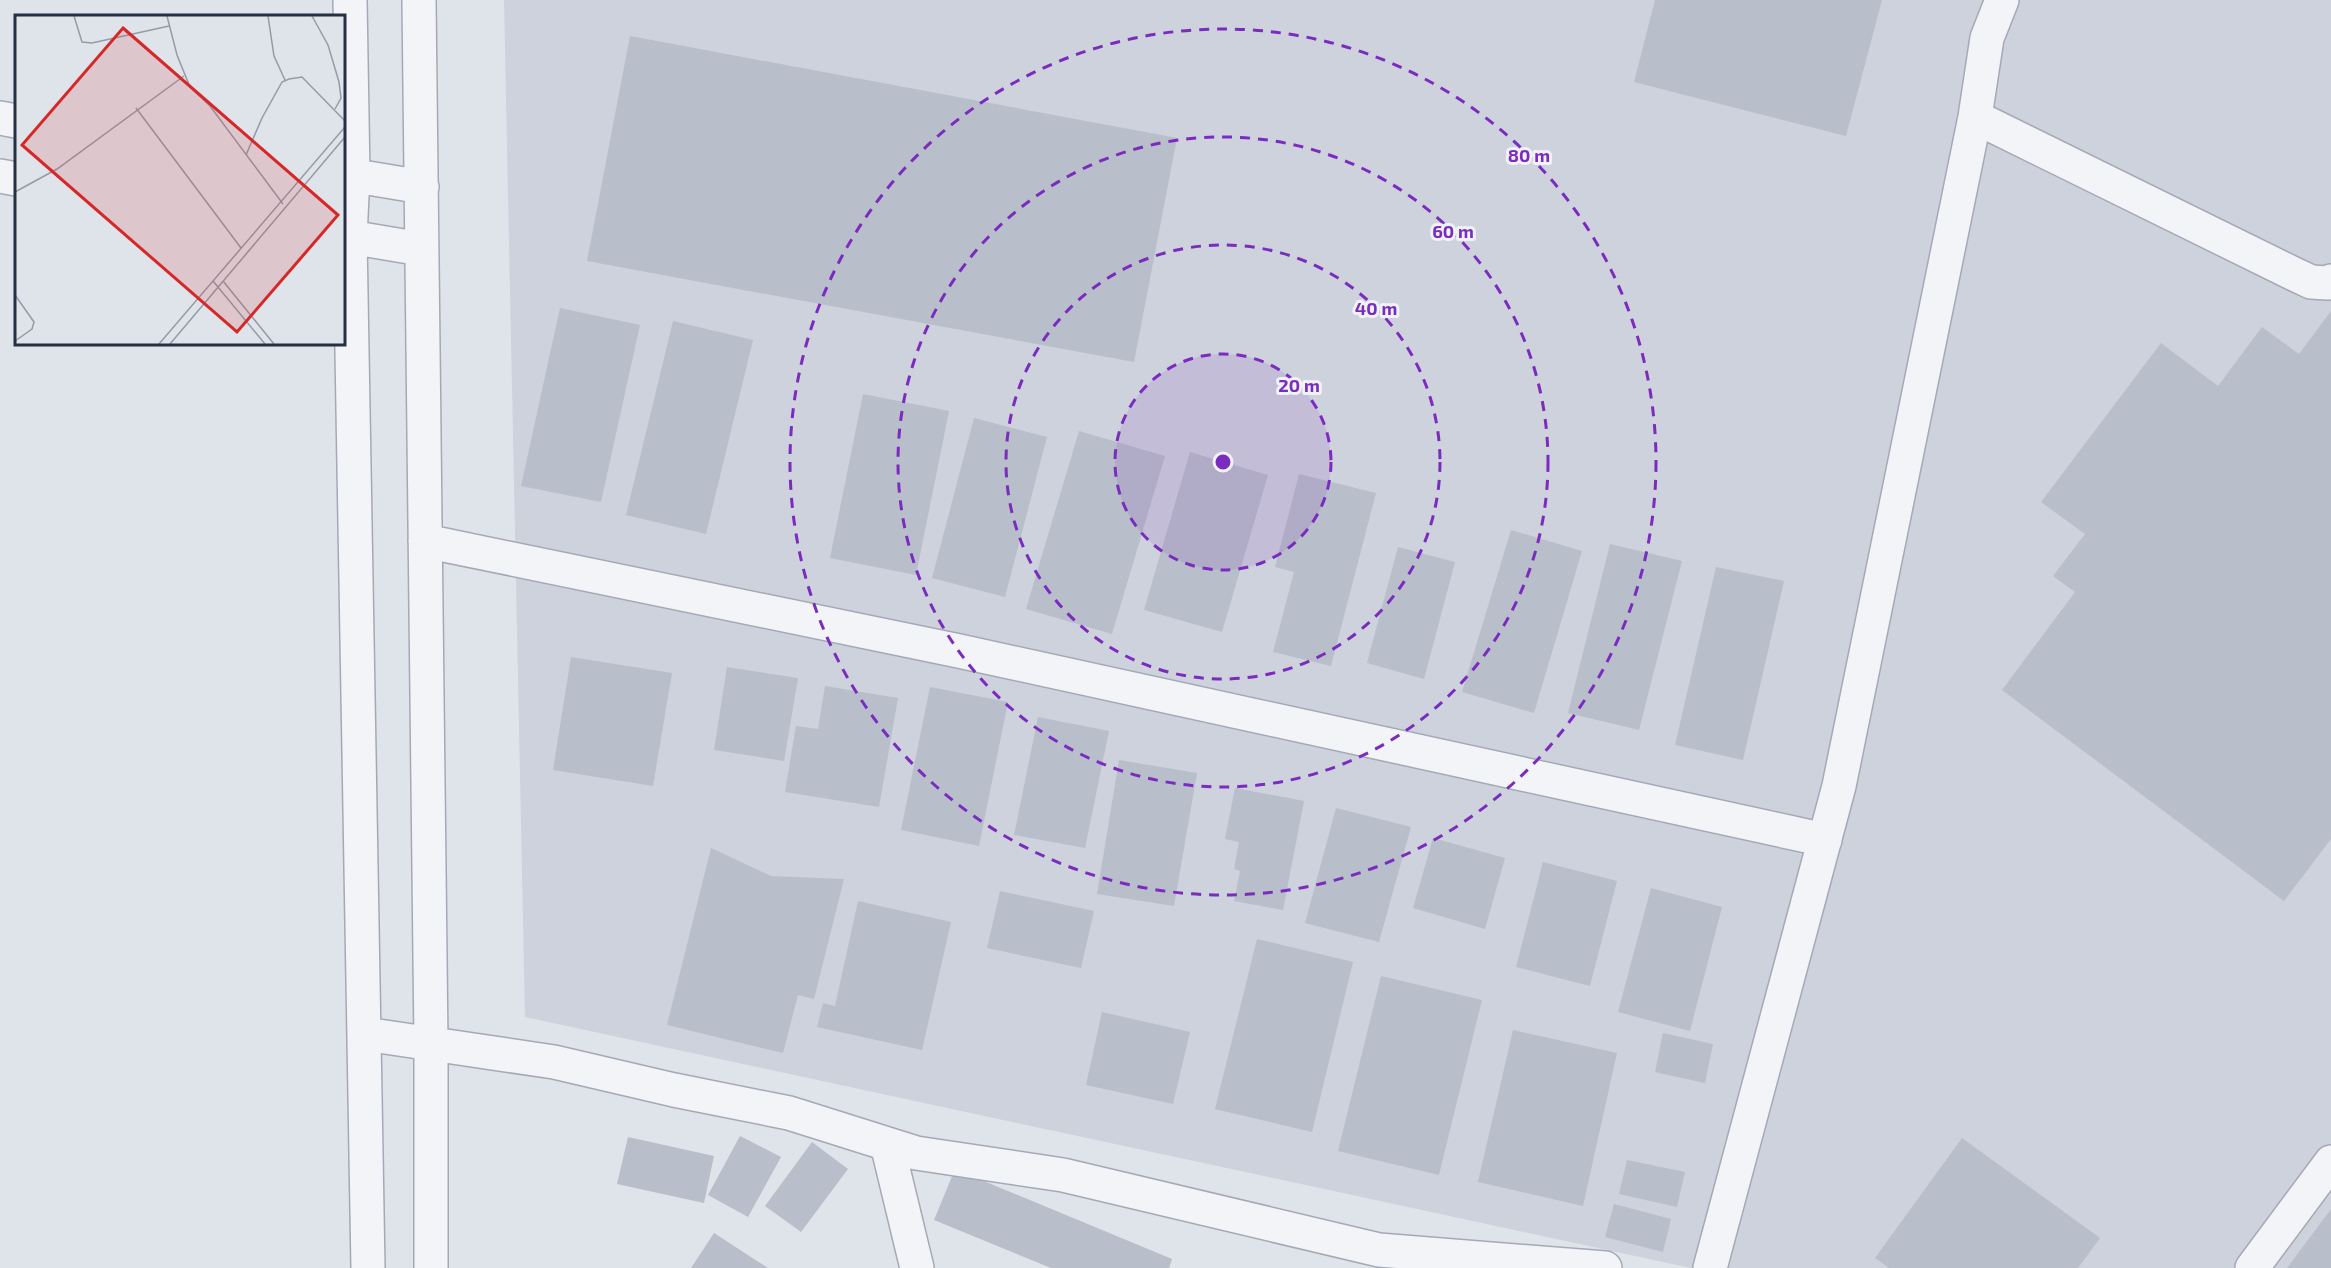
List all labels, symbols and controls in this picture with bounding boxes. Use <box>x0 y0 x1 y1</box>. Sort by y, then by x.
inset map <box>15 15 345 345</box>
text: 80 m <box>1508 144 1550 166</box>
text: 60 m <box>1432 220 1474 242</box>
text: 40 m <box>1355 297 1397 319</box>
text: 20 m <box>1278 374 1320 396</box>
centre of rings <box>1213 452 1233 472</box>

